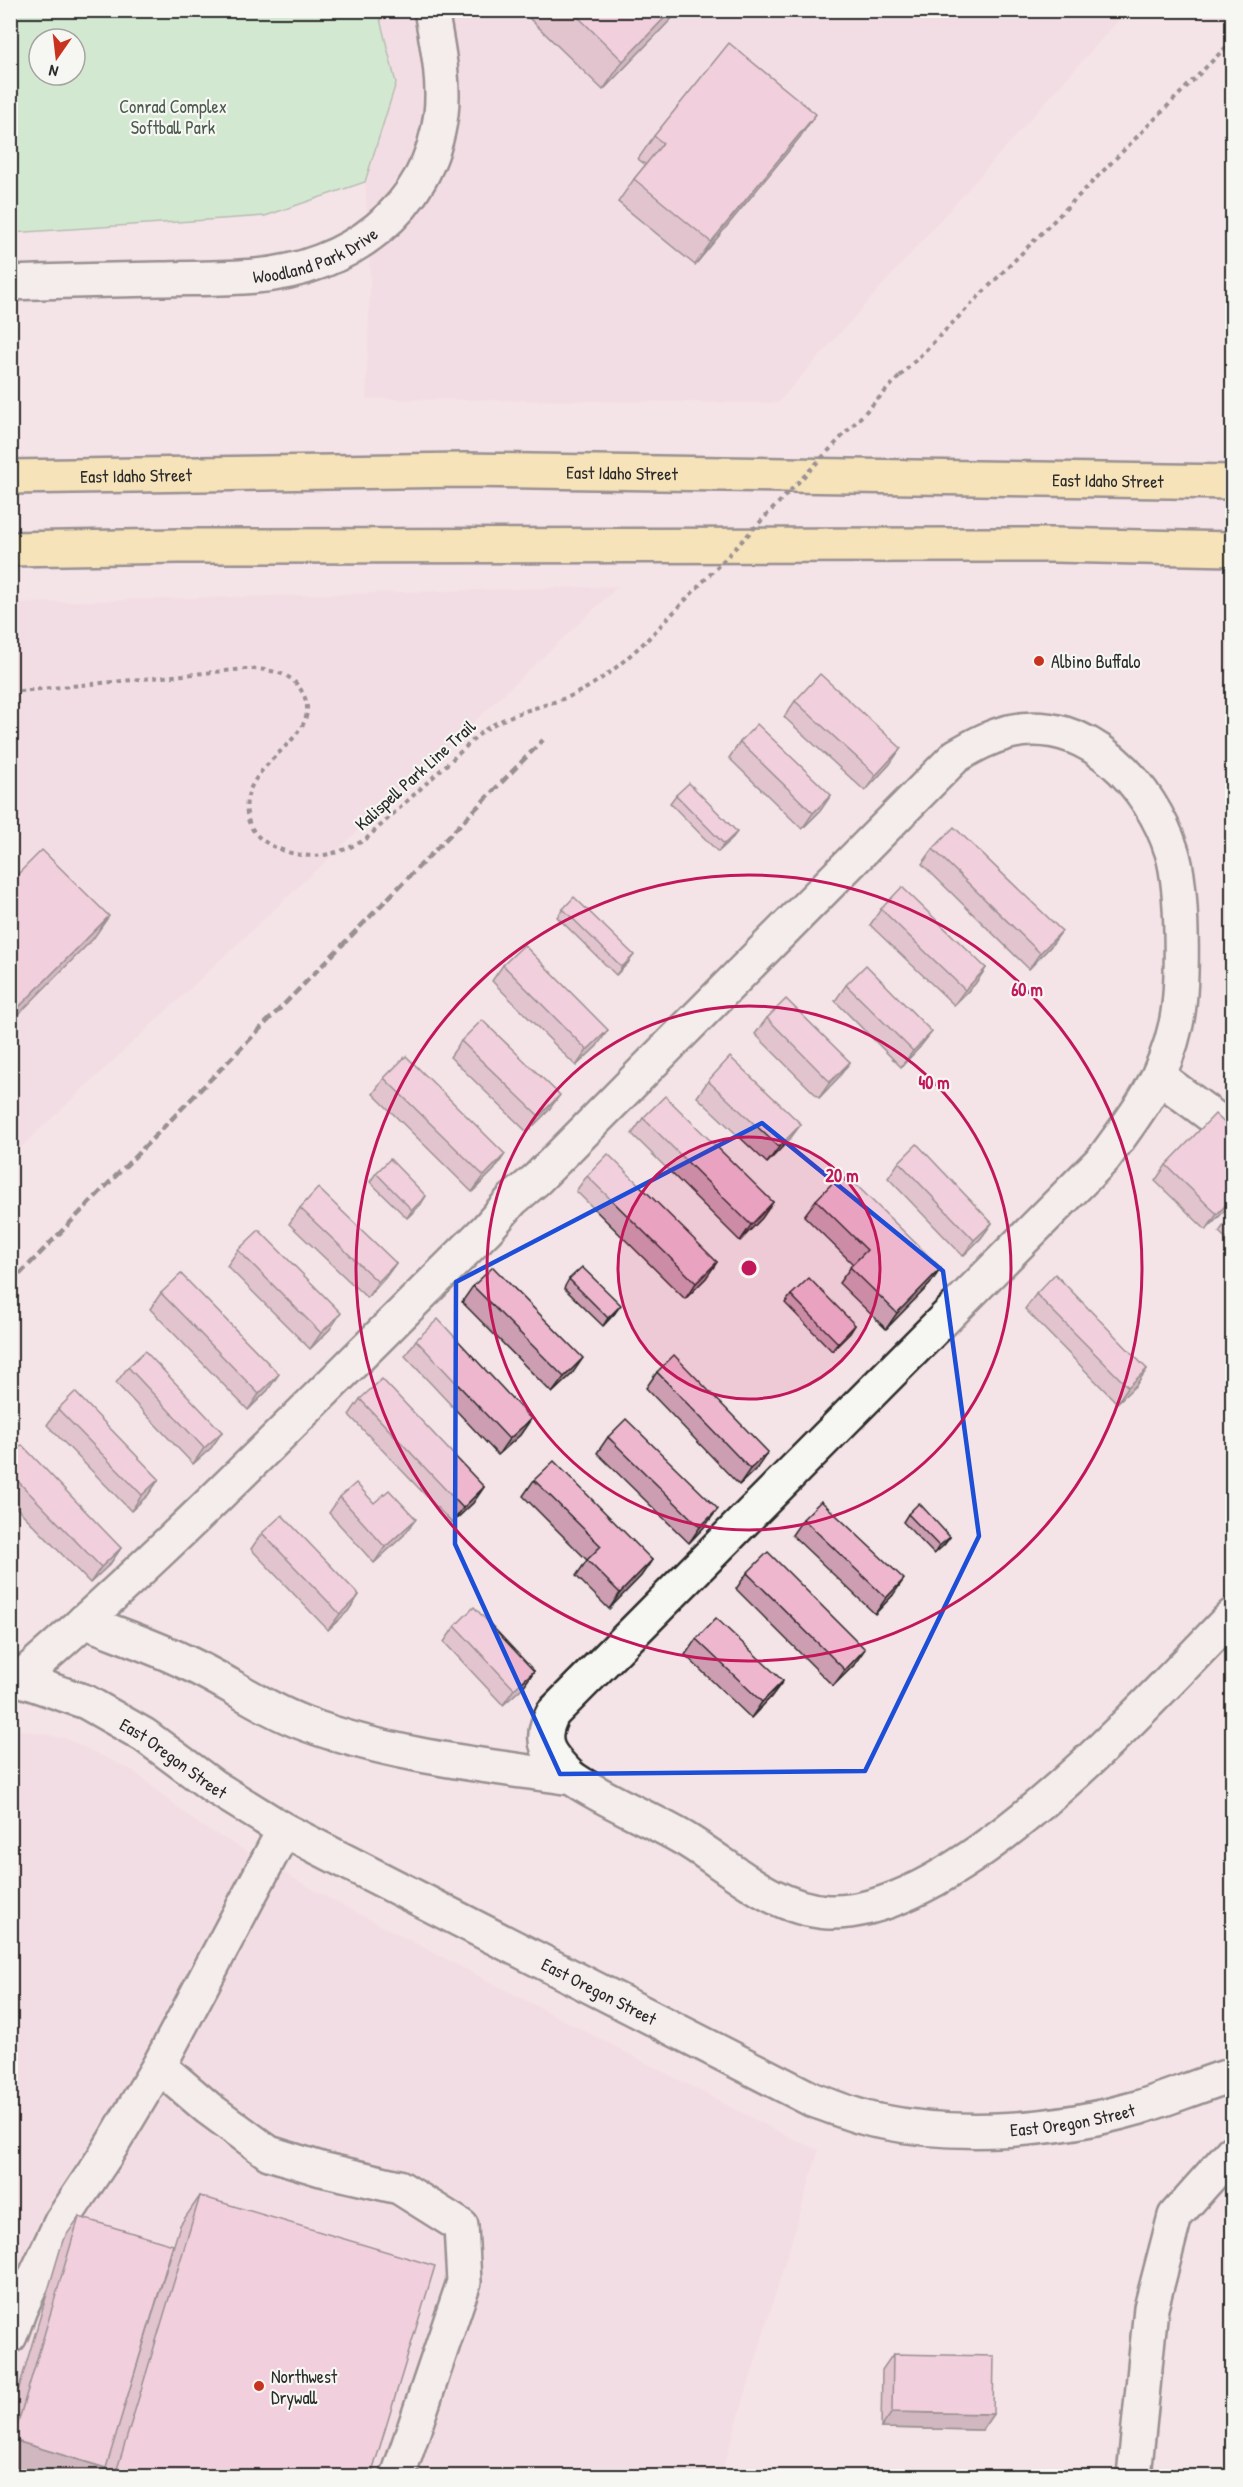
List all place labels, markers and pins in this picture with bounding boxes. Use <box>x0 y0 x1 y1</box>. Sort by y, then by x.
place label: Albino Buffalo <box>1051 649 1140 674</box>
marker: Albino Buffalo <box>1032 654 1046 668</box>
centre of rings <box>739 1258 759 1278</box>
place label: Northwest Drywall <box>271 2364 338 2410</box>
marker: Northwest Drywall <box>252 2379 266 2393</box>

